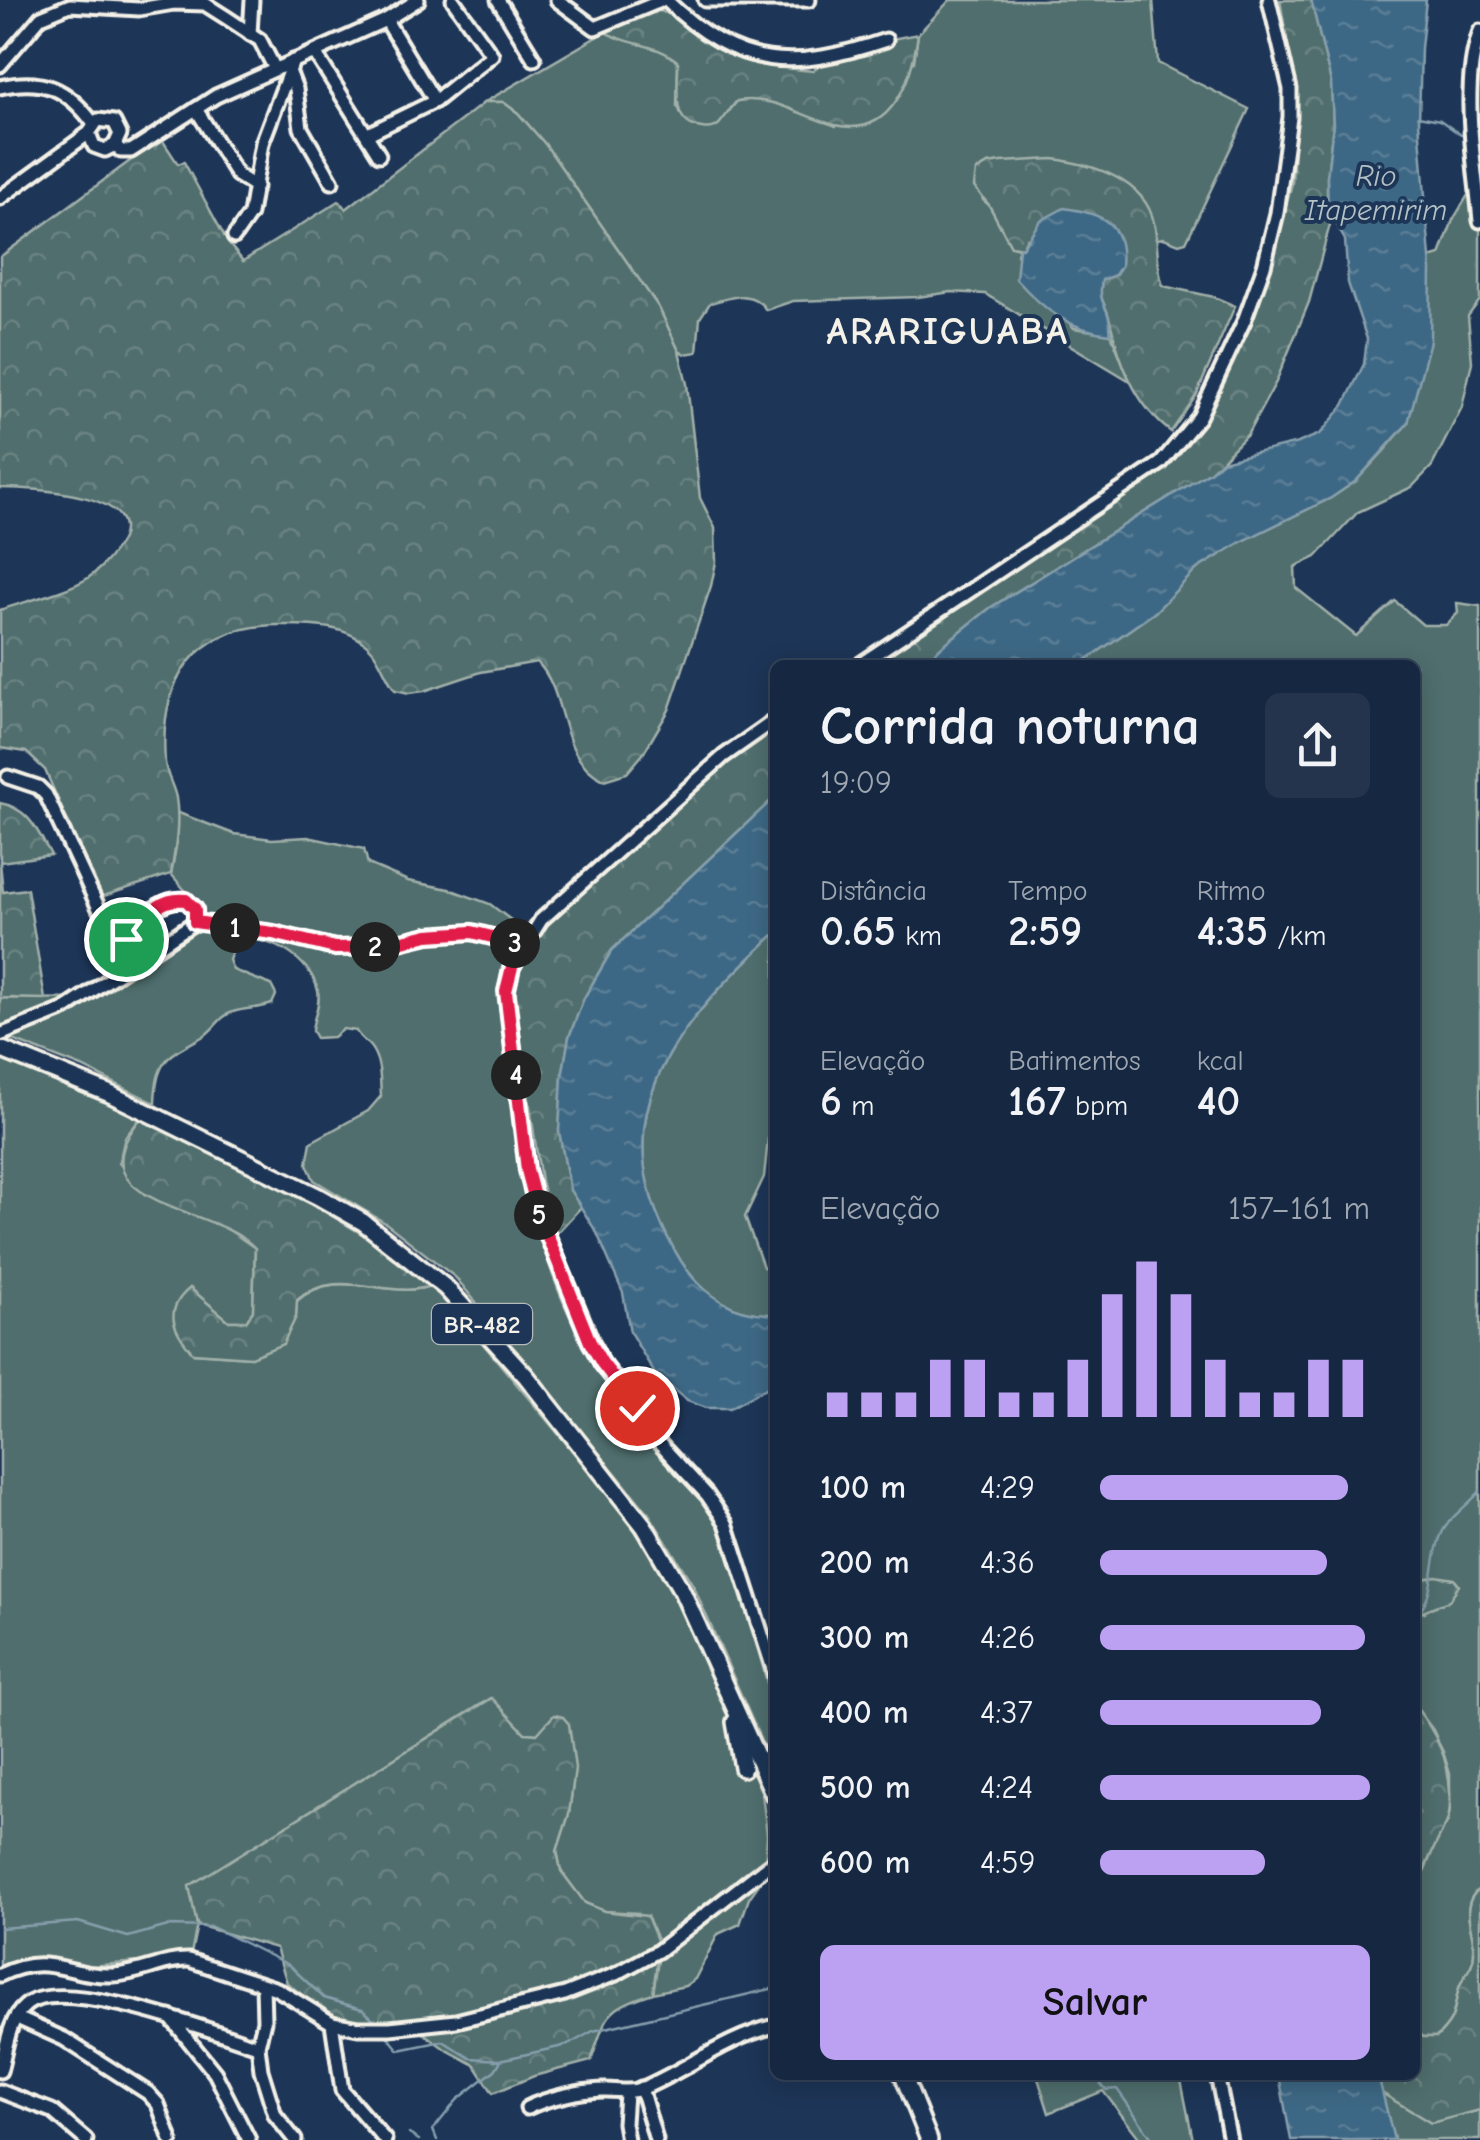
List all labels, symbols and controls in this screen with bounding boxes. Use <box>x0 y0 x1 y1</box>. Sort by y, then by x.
water label: Rio Itapemirim <box>1304 159 1447 228</box>
district label: ARARIGUABA <box>826 310 1070 354</box>
button: share <box>1265 693 1370 798</box>
text: Corrida noturna <box>820 694 1200 758</box>
text: 19:09 <box>820 764 892 801</box>
text: Distância <box>820 875 927 907</box>
text: Tempo <box>1008 875 1088 907</box>
text: Ritmo <box>1197 875 1266 907</box>
pin <box>84 897 169 982</box>
pin: 1 <box>210 903 260 953</box>
text: 0.65 <box>820 907 896 956</box>
text: 2:59 <box>1008 907 1082 956</box>
text: 4:35 <box>1197 907 1268 956</box>
icon: arrive <box>99 912 154 967</box>
text: 1 <box>229 912 241 944</box>
pin: 3 <box>490 918 540 968</box>
text: km <box>896 920 942 952</box>
text: /km <box>1268 920 1326 952</box>
pin: 2 <box>350 922 400 972</box>
text: 3 <box>508 927 522 959</box>
text: 2 <box>368 931 382 963</box>
text: Elevação <box>820 1045 925 1077</box>
text: Batimentos <box>1008 1045 1141 1077</box>
text: kcal <box>1197 1045 1244 1077</box>
pin: 4 <box>491 1050 541 1100</box>
text: 4 <box>509 1059 523 1091</box>
text: 6 <box>820 1077 842 1126</box>
text: 167 <box>1008 1077 1066 1126</box>
text: 40 <box>1197 1077 1240 1126</box>
text: m <box>842 1090 874 1122</box>
text: bpm <box>1066 1090 1128 1122</box>
pin: 5 <box>514 1190 564 1240</box>
text: Elevação <box>820 1190 940 1227</box>
text: 157–161 m <box>1228 1190 1370 1227</box>
text: 5 <box>532 1199 546 1231</box>
road number: BR-482 <box>432 1304 532 1344</box>
pin <box>595 1366 680 1451</box>
icon: check <box>610 1381 665 1436</box>
text: 100 m <box>820 1469 906 1506</box>
text: 4:29 <box>980 1469 1035 1506</box>
text: 200 m <box>820 1544 909 1581</box>
text: 4:36 <box>980 1544 1035 1581</box>
text: 300 m <box>820 1619 909 1656</box>
text: 4:26 <box>980 1619 1035 1656</box>
text: 400 m <box>820 1694 908 1731</box>
text: 4:37 <box>980 1694 1033 1731</box>
text: 500 m <box>820 1769 910 1806</box>
text: 4:24 <box>980 1769 1033 1806</box>
text: 600 m <box>820 1844 910 1881</box>
text: 4:59 <box>980 1844 1036 1881</box>
button: Salvar <box>820 1945 1370 2060</box>

